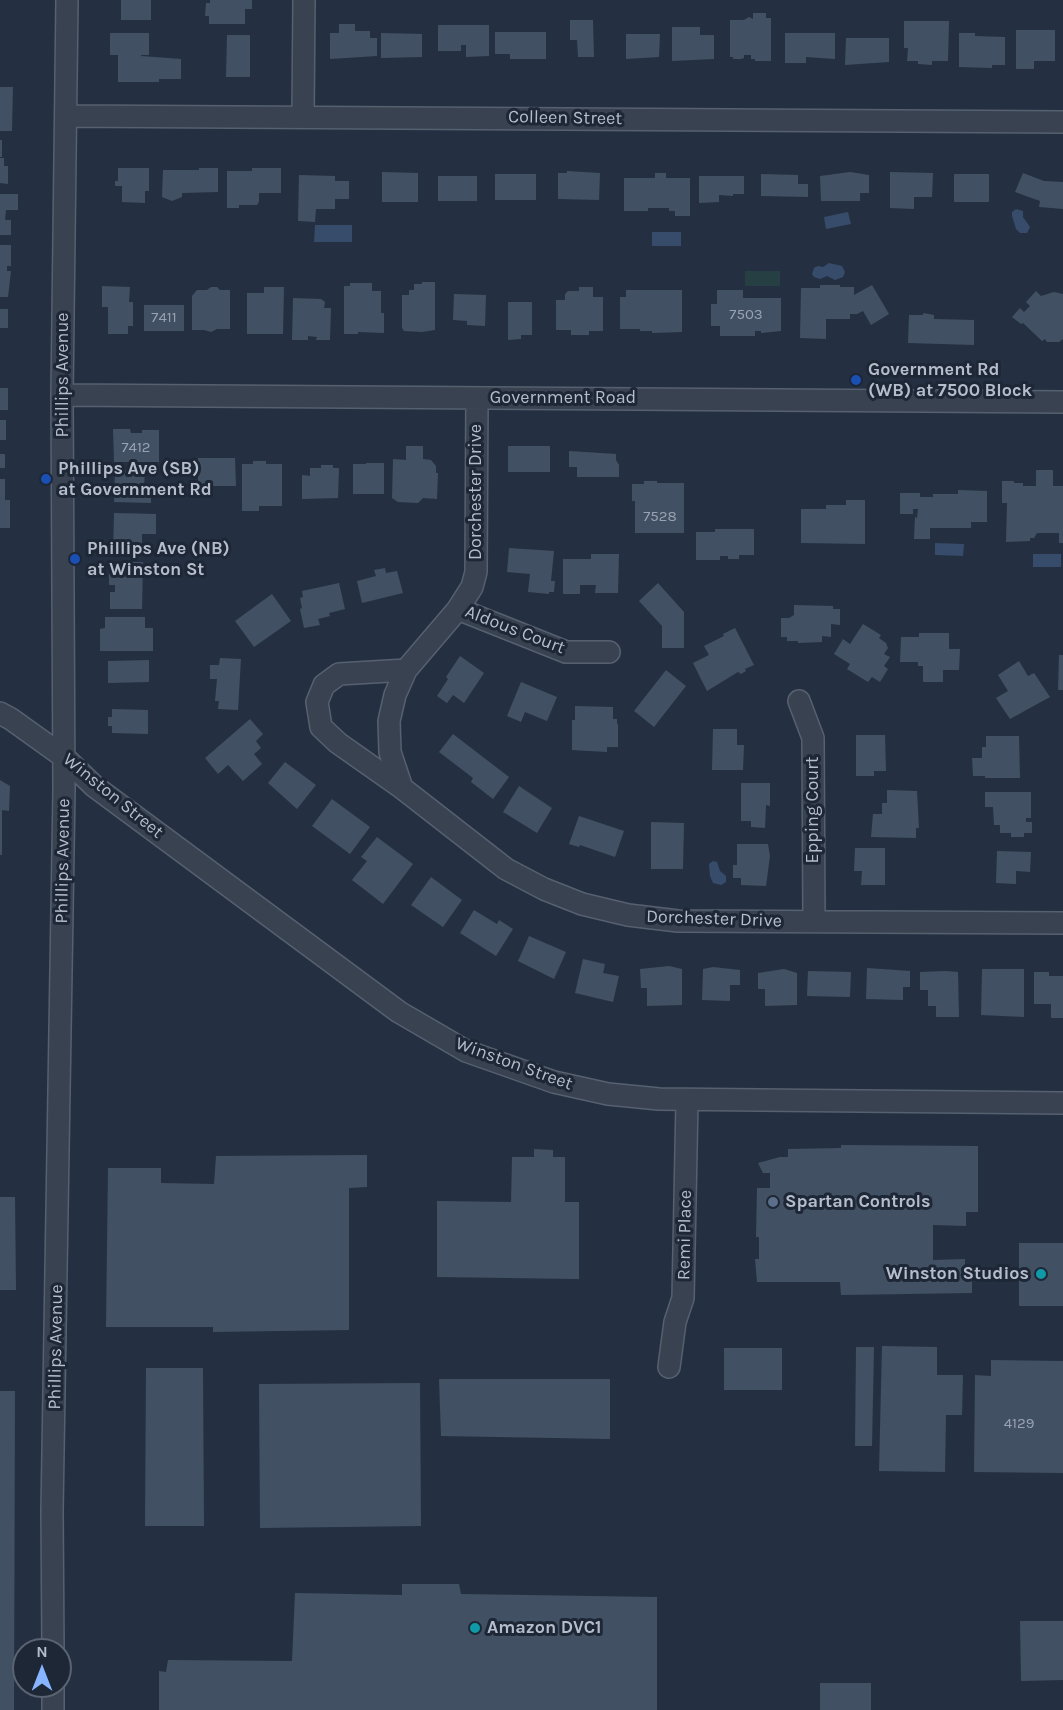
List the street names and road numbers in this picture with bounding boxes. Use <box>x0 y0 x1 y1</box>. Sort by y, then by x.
street label: Colleen Street <box>508 106 622 130</box>
street label: Phillips Avenue <box>52 312 74 438</box>
street label: Government Road <box>490 387 636 409</box>
street label: Dorchester Drive <box>465 424 487 560</box>
street label: Aldous Court <box>462 601 568 659</box>
street label: Winston Street <box>58 749 168 843</box>
street label: Epping Court <box>802 757 824 863</box>
street label: Phillips Avenue <box>51 798 75 924</box>
street label: Dorchester Drive <box>646 906 782 932</box>
street label: Winston Street <box>453 1033 575 1095</box>
street label: Remi Place <box>673 1190 697 1280</box>
street label: Phillips Avenue <box>44 1284 68 1410</box>

